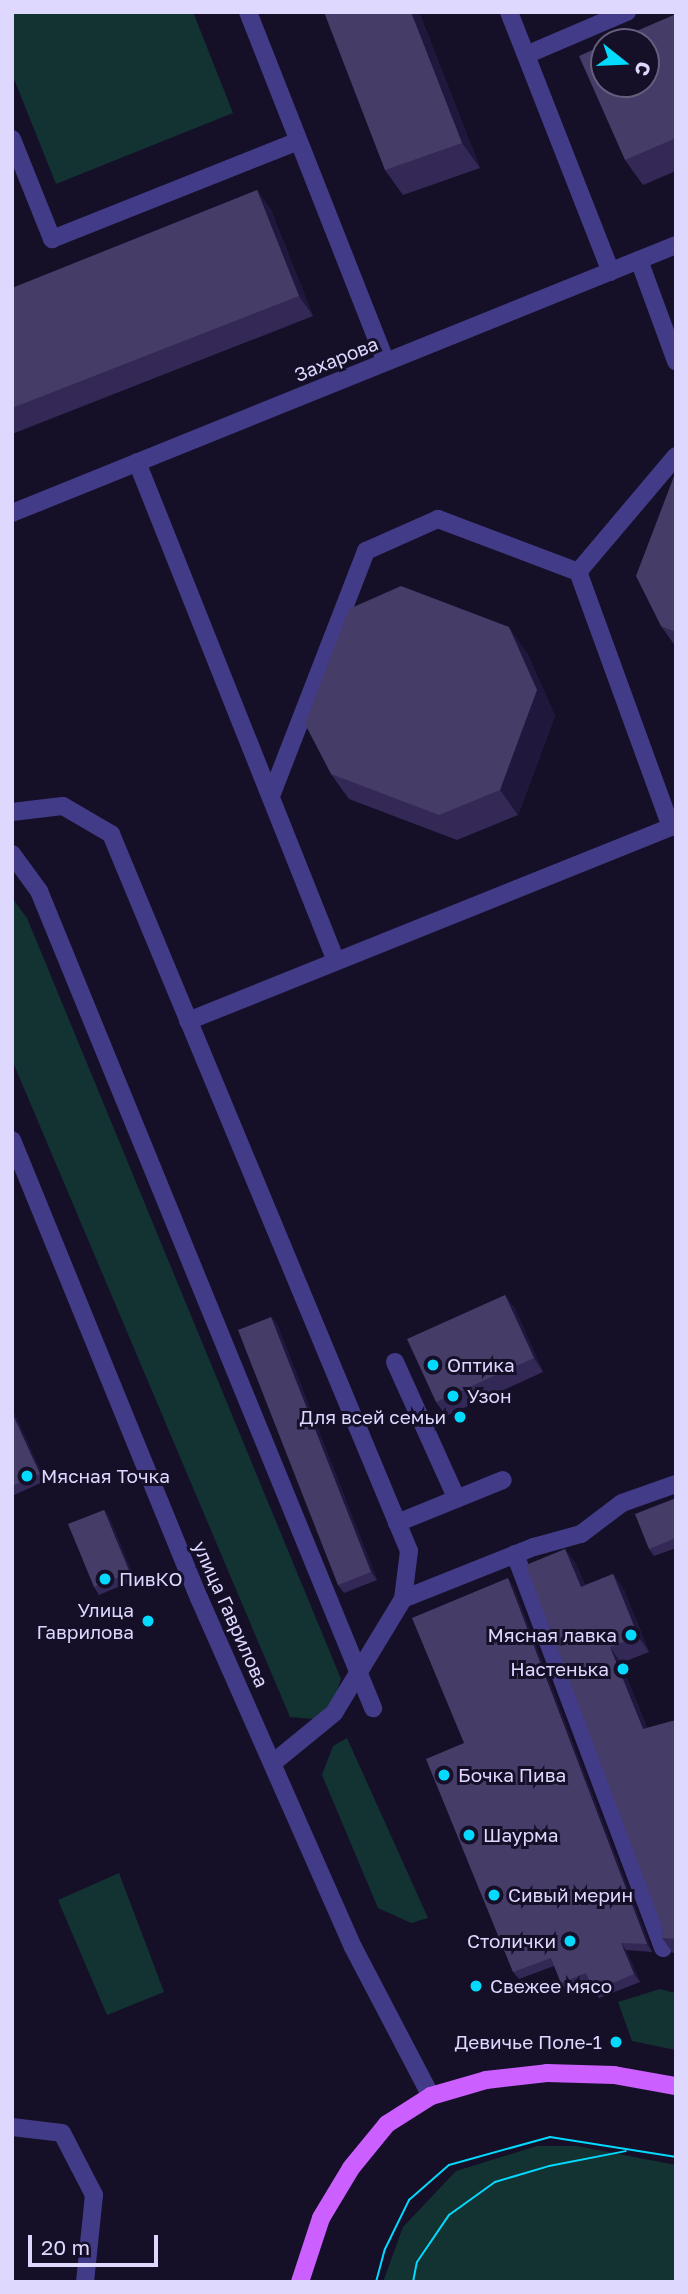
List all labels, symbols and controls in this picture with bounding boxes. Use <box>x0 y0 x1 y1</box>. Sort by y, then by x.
north arrow <box>590 28 660 98</box>
text: С <box>631 59 657 79</box>
street label: Захарова <box>291 332 381 386</box>
place label: Оптика <box>447 1354 515 1376</box>
marker: Оптика <box>425 1357 441 1373</box>
place label: Узон <box>467 1385 512 1407</box>
marker: Узон <box>445 1388 461 1404</box>
place label: Для всей семьи <box>300 1406 446 1428</box>
marker: Для всей семьи <box>452 1409 468 1425</box>
place label: Мясная Точка <box>41 1465 170 1487</box>
marker: Мясная Точка <box>19 1468 35 1484</box>
street label: улица Гаврилова <box>188 1537 274 1691</box>
place label: ПивКО <box>119 1568 183 1590</box>
marker: ПивКО <box>97 1571 113 1587</box>
place label: Улица Гаврилова <box>37 1599 134 1643</box>
marker: Улица Гаврилова <box>140 1613 156 1629</box>
place label: Мясная лавка <box>488 1624 617 1646</box>
marker: Мясная лавка <box>623 1627 639 1643</box>
place label: Настенька <box>510 1658 609 1680</box>
marker: Настенька <box>615 1661 631 1677</box>
place label: Бочка Пива <box>458 1764 566 1786</box>
marker: Бочка Пива <box>436 1767 452 1783</box>
place label: Шаурма <box>483 1824 559 1846</box>
marker: Шаурма <box>461 1827 477 1843</box>
place label: Сивый мерин <box>508 1884 633 1906</box>
marker: Сивый мерин <box>486 1887 502 1903</box>
place label: Столички <box>467 1930 556 1952</box>
marker: Столички <box>562 1933 578 1949</box>
place label: Свежее мясо <box>490 1975 612 1997</box>
marker: Свежее мясо <box>468 1978 484 1994</box>
place label: Девичье Поле-1 <box>454 2031 602 2053</box>
marker: Девичье Поле-1 <box>608 2034 624 2050</box>
scale bar <box>32 2220 161 2264</box>
text: 20 m <box>41 2234 90 2260</box>

